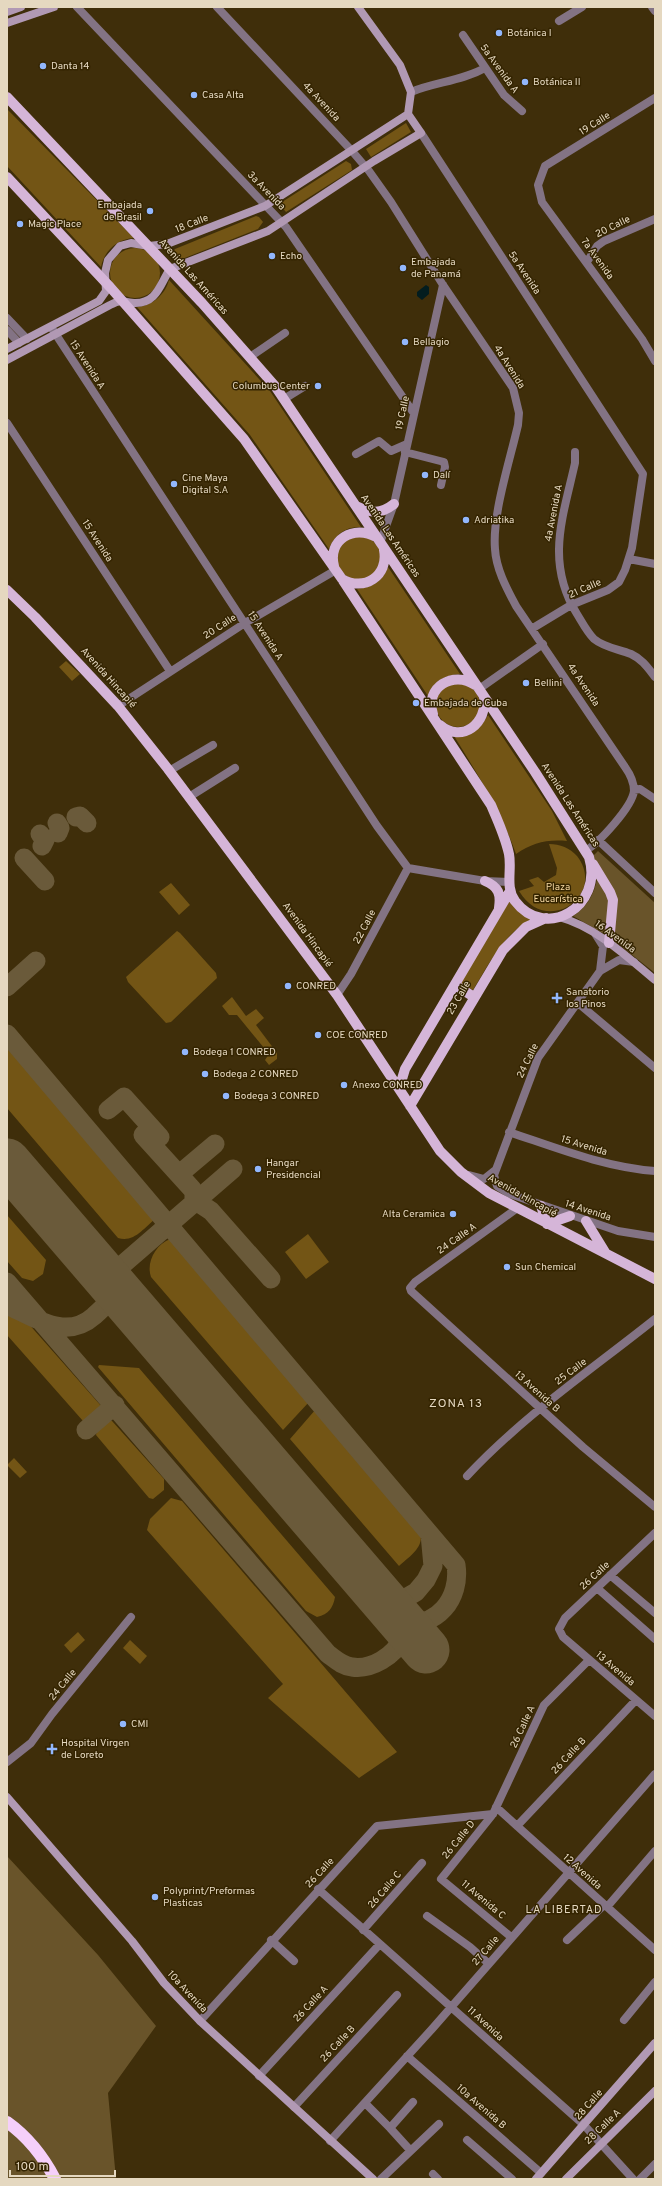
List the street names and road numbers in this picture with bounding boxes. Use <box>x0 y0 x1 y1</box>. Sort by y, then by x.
street label: 5a Avenida A <box>477 42 521 96</box>
street label: 4a Avenida <box>299 80 343 124</box>
street label: 19 Calle <box>577 109 613 139</box>
street label: 3a Avenida <box>244 169 288 213</box>
street label: 18 Calle <box>174 212 210 236</box>
street label: 20 Calle <box>593 213 633 241</box>
street label: Avenida Las Américas <box>155 236 231 318</box>
street label: 7a Avenida <box>578 236 616 282</box>
street label: 5a Avenida <box>505 249 543 297</box>
street label: 15 Avenida A <box>66 338 108 392</box>
street label: 4a Avenida <box>490 343 528 391</box>
street label: 19 Calle <box>393 395 413 431</box>
street label: 4a Avenida A <box>542 483 566 543</box>
street label: Avenida Las Américas <box>357 492 423 580</box>
street label: 15 Avenida <box>79 517 115 565</box>
street label: 21 Calle <box>567 576 603 602</box>
street label: 15 Avenida A <box>244 609 286 663</box>
street label: 20 Calle <box>201 611 239 643</box>
street label: Avenida Hincapié <box>77 645 139 711</box>
street label: 4a Avenida <box>564 661 602 709</box>
street label: Avenida Las Américas <box>538 760 602 850</box>
street label: Avenida Hincapié <box>279 900 335 970</box>
street label: 22 Calle <box>351 908 379 946</box>
street label: 16 Avenida <box>592 918 638 956</box>
street label: 23 Calle <box>444 979 474 1017</box>
street label: 24 Calle <box>514 1042 542 1080</box>
street label: 15 Avenida <box>559 1133 609 1159</box>
street label: Avenida Hincapié <box>485 1172 559 1220</box>
street label: 14 Avenida <box>563 1197 613 1225</box>
street label: 24 Calle A <box>435 1220 480 1257</box>
street label: 25 Calle <box>552 1356 590 1388</box>
street label: 13 Avenida B <box>512 1368 562 1416</box>
street label: 26 Calle <box>577 1559 613 1593</box>
street label: 13 Avenida <box>593 1649 637 1689</box>
street label: 24 Calle <box>46 1667 80 1703</box>
street label: 26 Calle A <box>507 1703 539 1750</box>
street label: 26 Calle B <box>549 1735 589 1777</box>
street label: 26 Calle D <box>439 1818 479 1862</box>
street label: 12 Avenida <box>560 1851 604 1893</box>
street label: 26 Calle <box>303 1855 337 1891</box>
street label: 26 Calle C <box>365 1869 405 1911</box>
street label: 11 Avenida C <box>458 1878 508 1922</box>
street label: 27 Calle <box>469 1933 503 1969</box>
street label: 10a Avenida <box>164 1968 210 2016</box>
street label: 26 Calle A <box>291 1983 331 2025</box>
street label: 11 Avenida <box>464 2004 506 2044</box>
street label: 26 Calle B <box>318 2023 358 2065</box>
street label: 10a Avenida B <box>453 2082 509 2132</box>
street label: 28 Calle <box>572 2087 606 2123</box>
street label: 28 Calle A <box>582 2106 624 2148</box>

